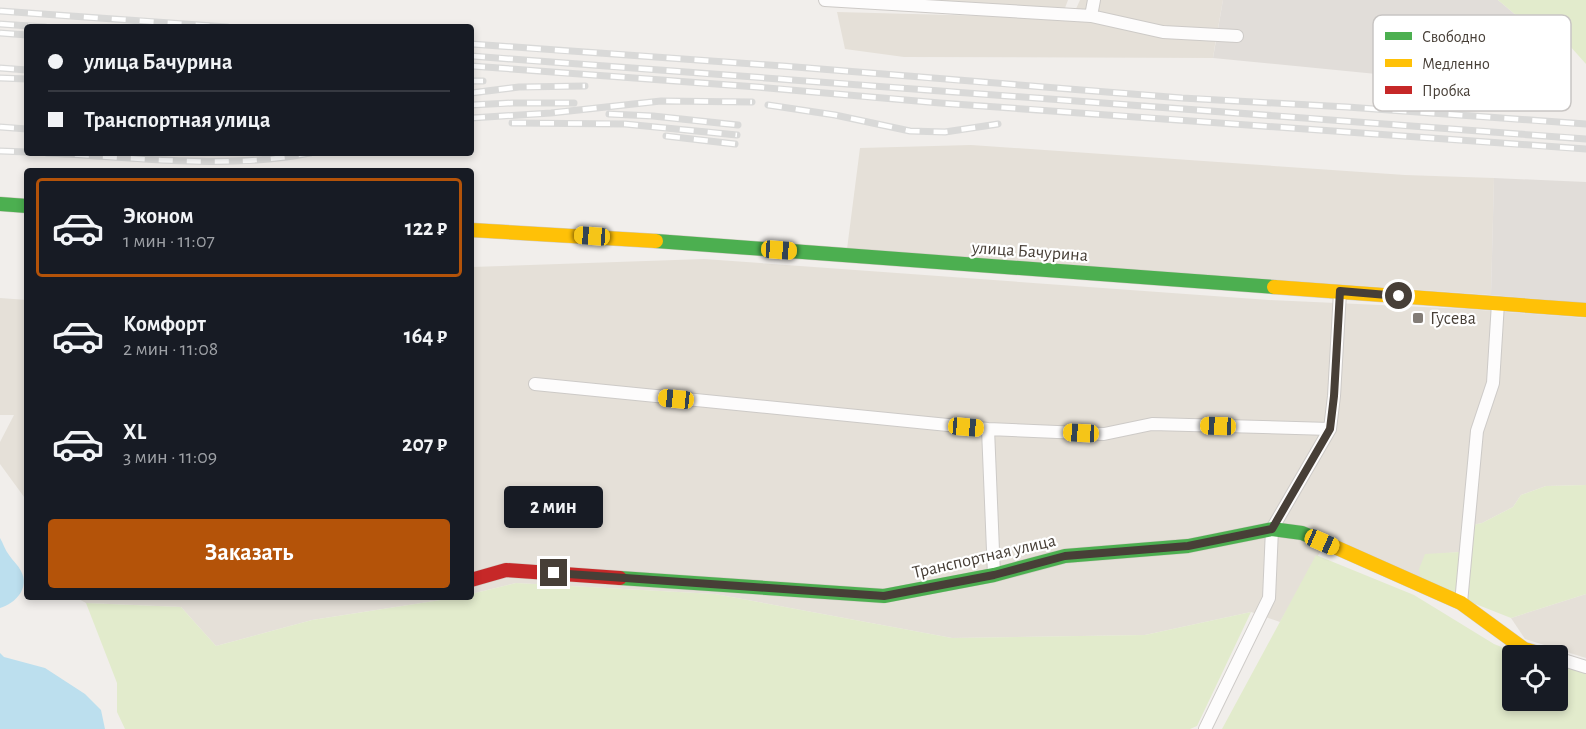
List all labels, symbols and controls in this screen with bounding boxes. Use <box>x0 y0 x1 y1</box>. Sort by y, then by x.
legend <box>1373 15 1571 111</box>
text: Свободно <box>1422 29 1486 45</box>
text: улица Бачурина <box>84 51 232 73</box>
text: Медленно <box>1422 56 1490 72</box>
text: Пробка <box>1422 83 1471 99</box>
text: Транспортная улица <box>84 109 270 131</box>
icon: car <box>51 201 105 255</box>
text: Эконом <box>123 205 194 227</box>
text: 122 ₽ <box>405 217 447 239</box>
car <box>573 226 611 246</box>
text: 1 мин · 11:07 <box>123 231 215 251</box>
street label: улица Бачурина <box>970 239 1089 265</box>
car <box>760 240 798 260</box>
route start <box>1385 282 1412 309</box>
icon: car <box>51 309 105 363</box>
place label: Гусева <box>1430 310 1476 328</box>
marker: Гусева <box>1411 311 1425 325</box>
text: Комфорт <box>123 313 206 335</box>
text: 164 ₽ <box>404 325 447 347</box>
text: 2 мин · 11:08 <box>123 339 218 359</box>
car <box>657 388 695 410</box>
car <box>947 416 985 438</box>
car <box>1200 416 1236 436</box>
icon: car <box>51 417 105 471</box>
text: XL <box>123 421 146 443</box>
car <box>1063 423 1099 443</box>
text: 207 ₽ <box>402 433 447 455</box>
text: 3 мин · 11:09 <box>123 447 217 467</box>
callout: 2 мин <box>504 486 604 528</box>
text: 2 мин <box>530 497 577 517</box>
button: Заказать <box>48 519 450 588</box>
car <box>1302 526 1342 558</box>
street label: Транспортная улица <box>911 532 1058 582</box>
route end <box>540 559 567 586</box>
map controls <box>1502 645 1568 711</box>
button: locate <box>1502 645 1568 711</box>

